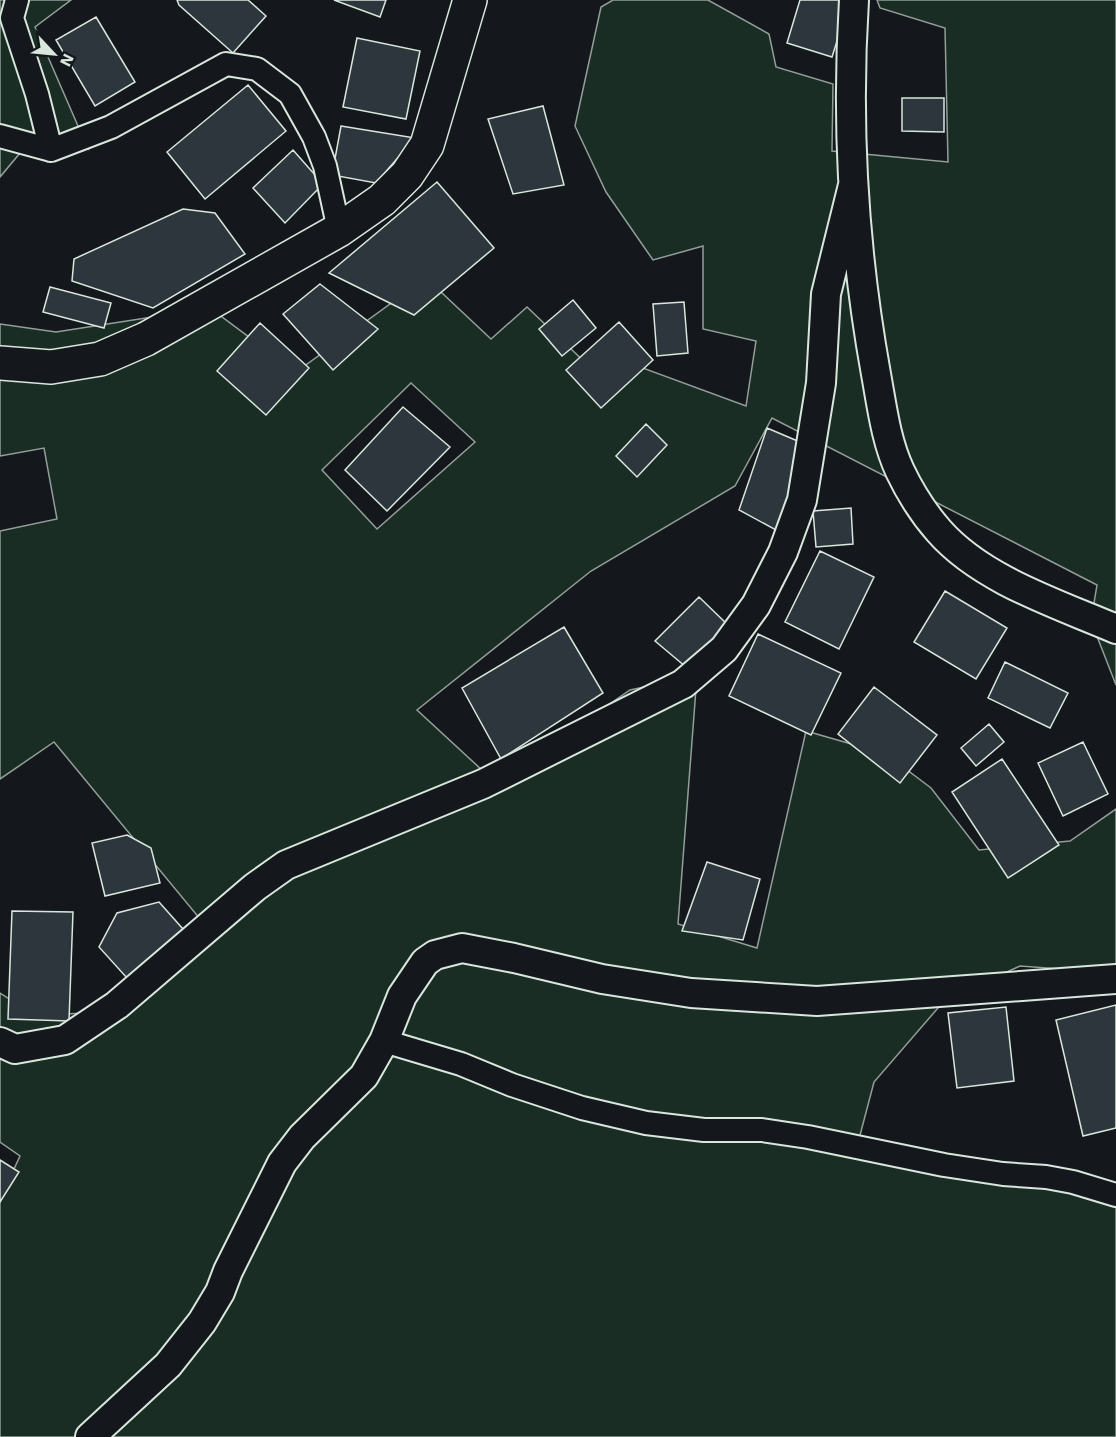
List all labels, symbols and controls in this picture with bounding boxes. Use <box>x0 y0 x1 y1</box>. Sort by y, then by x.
north arrow <box>24 24 84 84</box>
text: N <box>56 51 78 70</box>

